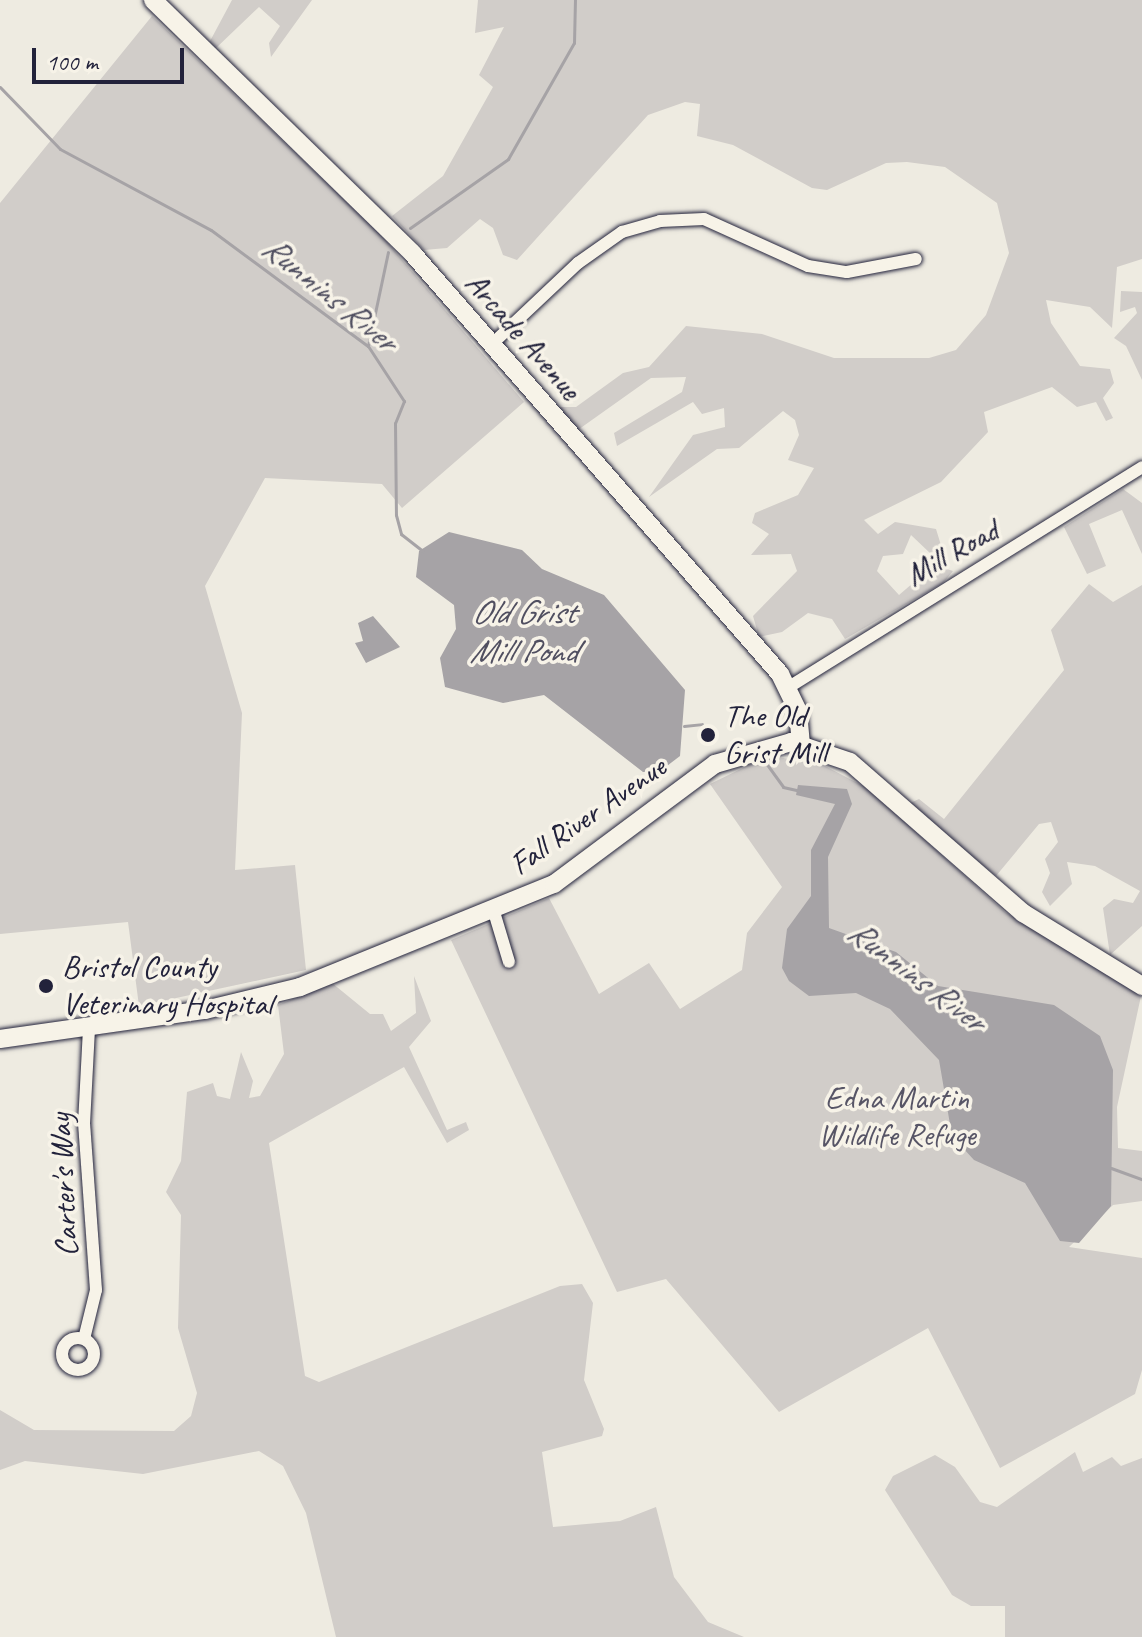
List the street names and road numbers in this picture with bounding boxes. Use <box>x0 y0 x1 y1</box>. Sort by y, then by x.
street label: Arcade Avenue <box>457 264 589 408</box>
street label: Mill Road <box>898 511 1006 595</box>
street label: Fall River Avenue <box>502 748 674 884</box>
street label: Carter's Way <box>41 1113 87 1257</box>

